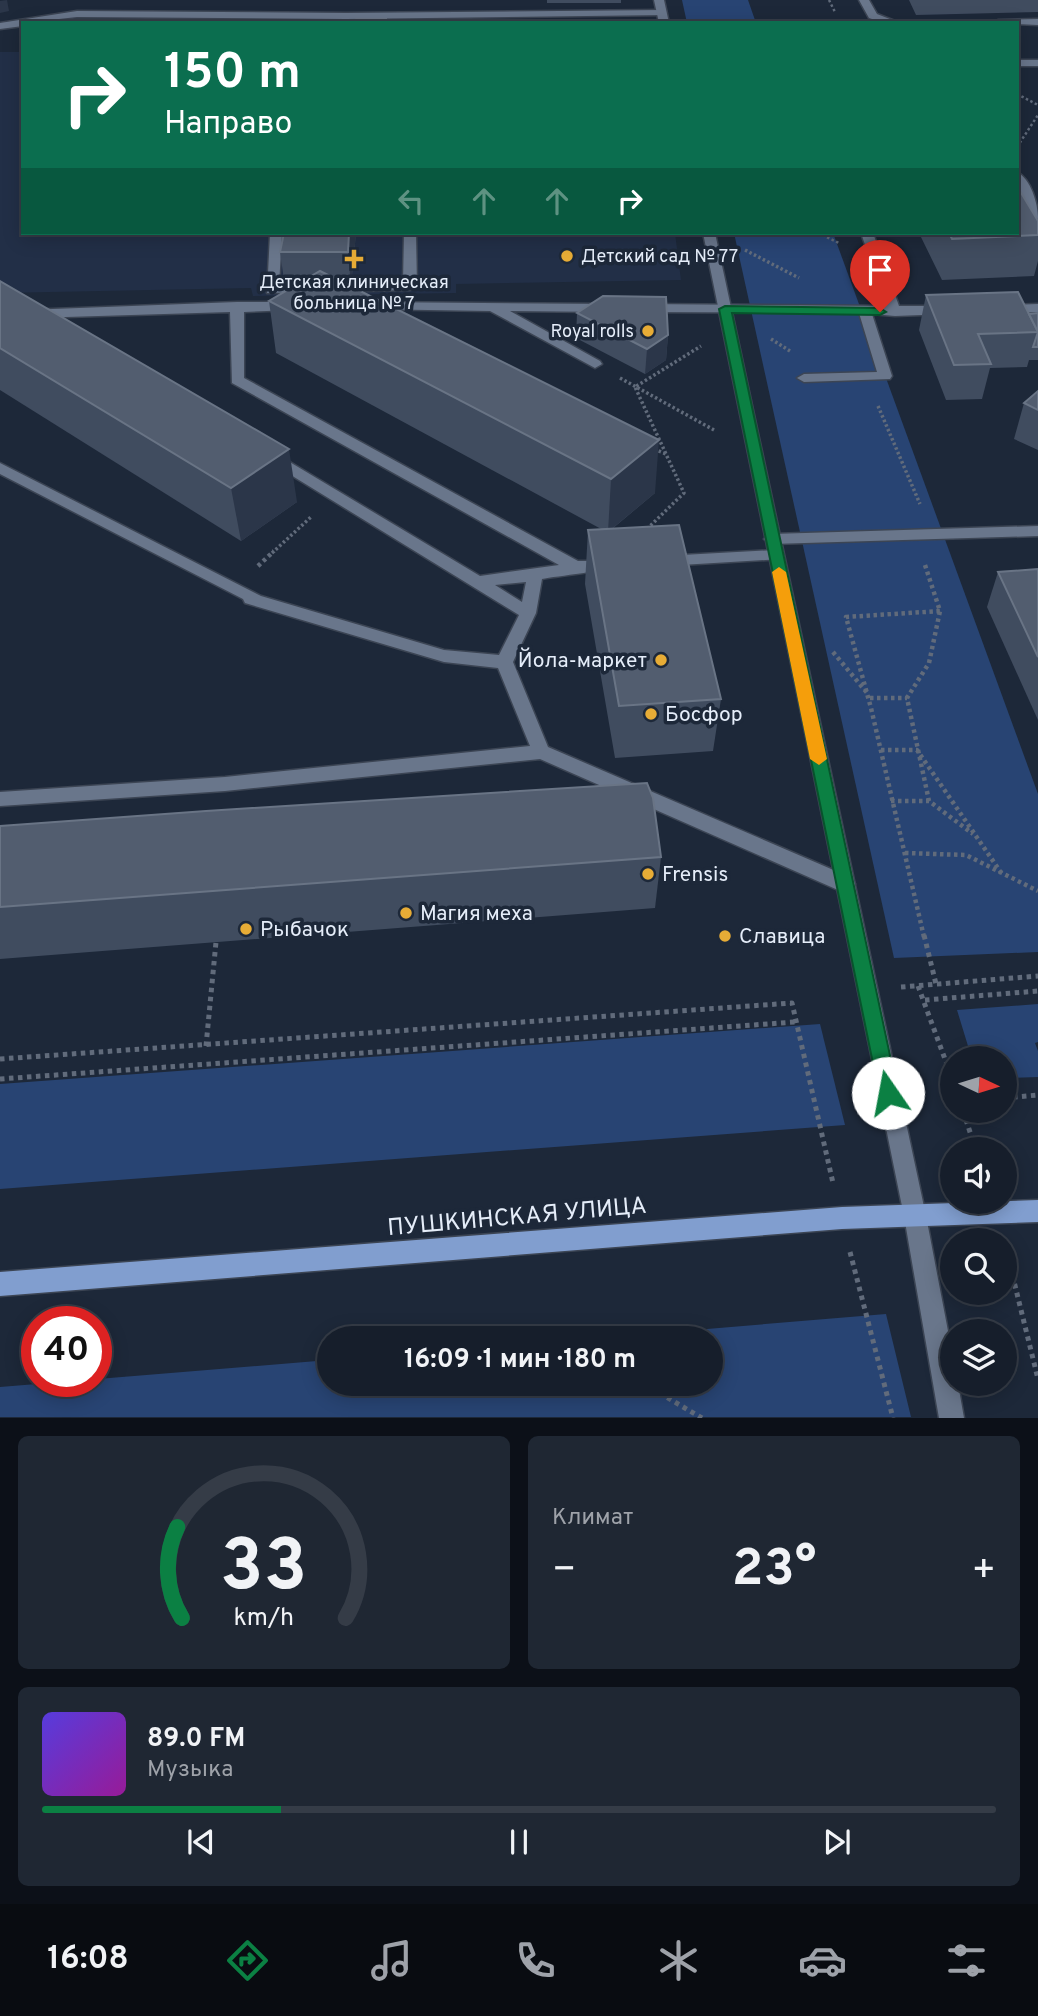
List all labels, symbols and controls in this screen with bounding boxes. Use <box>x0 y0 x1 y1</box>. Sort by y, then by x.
text: 150 m <box>164 44 301 106</box>
icon: right <box>49 49 140 140</box>
text: Направо <box>164 105 292 145</box>
icon: left <box>392 182 430 220</box>
icon: ahead <box>465 182 503 220</box>
icon: ahead <box>538 182 576 220</box>
icon: right <box>611 182 649 220</box>
pin <box>850 240 910 312</box>
place label: Детский сад № 77 <box>581 246 738 269</box>
marker: Детский сад № 77 <box>559 248 575 264</box>
marker: Детская клиническая больница № 7 <box>344 249 364 269</box>
icon: arrive <box>861 251 899 289</box>
place label: Детская клиническая больница № 7 <box>259 272 449 316</box>
place label: Royal rolls <box>550 321 634 344</box>
marker: Royal rolls <box>640 323 656 339</box>
place label: Йола-маркет <box>518 647 647 675</box>
marker: Йола-маркет <box>653 652 669 668</box>
place label: Босфор <box>665 702 743 729</box>
marker: Босфор <box>643 706 659 722</box>
place label: Frensis <box>662 862 728 889</box>
marker: Frensis <box>640 866 656 882</box>
place label: Магия меха <box>420 901 533 928</box>
marker: Магия меха <box>398 905 414 921</box>
place label: Рыбачок <box>260 917 349 944</box>
marker: Рыбачок <box>238 921 254 937</box>
place label: Славица <box>739 924 825 951</box>
marker: Славица <box>717 928 733 944</box>
north arrow <box>940 1046 1017 1124</box>
map controls <box>940 1046 1017 1396</box>
position arrow <box>851 1056 925 1130</box>
button: sound <box>940 1137 1017 1214</box>
street label: ПУШКИНСКАЯ УЛИЦА <box>386 1192 648 1244</box>
button: search <box>940 1228 1017 1305</box>
speed limit sign: 40 <box>21 1306 112 1397</box>
button: layers <box>940 1319 1017 1396</box>
text: 16:09 · 1 мин · 180 m <box>404 1344 636 1377</box>
text: Климат <box>552 1504 633 1533</box>
text: 33 <box>220 1525 308 1617</box>
text: 23° <box>732 1538 816 1604</box>
text: − <box>552 1547 577 1596</box>
text: + <box>971 1547 996 1596</box>
text: km/h <box>234 1603 294 1635</box>
text: 89.0 FM <box>147 1723 245 1756</box>
text: Музыка <box>147 1756 233 1785</box>
icon: previous <box>182 1823 220 1861</box>
icon: pause <box>500 1823 538 1861</box>
icon: next <box>818 1823 856 1861</box>
icon: directions <box>223 1936 272 1985</box>
icon: music <box>367 1936 416 1985</box>
icon: phone <box>511 1936 560 1985</box>
icon: climate <box>654 1936 703 1985</box>
icon: car <box>798 1936 847 1985</box>
icon: filters <box>942 1936 991 1985</box>
text: 16:08 <box>47 1940 129 1980</box>

